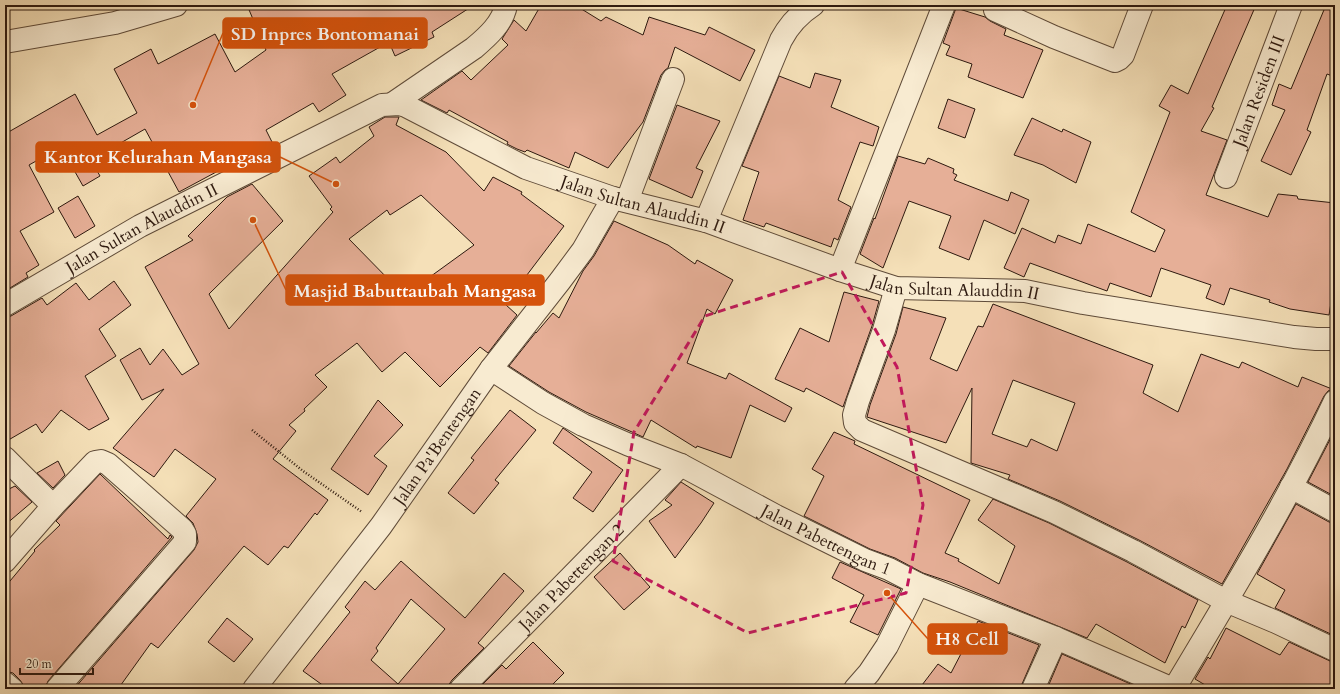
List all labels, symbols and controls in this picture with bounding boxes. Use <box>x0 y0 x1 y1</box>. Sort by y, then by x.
callout: SD Inpres Bontomanai <box>223 18 427 48</box>
text: SD Inpres Bontomanai <box>231 22 419 47</box>
street label: Jalan Residen III <box>1226 32 1290 153</box>
callout: Kantor Kelurahan Mangasa <box>36 142 280 172</box>
text: Kantor Kelurahan Mangasa <box>44 145 272 170</box>
street label: Jalan Sultan Alauddin II <box>555 168 729 239</box>
street label: Jalan Sultan Alauddin II <box>59 177 222 280</box>
street label: Jalan Sultan Alauddin II <box>864 268 1042 305</box>
callout: Masjid Babuttaubah Mangasa <box>286 275 544 305</box>
text: Masjid Babuttaubah Mangasa <box>294 279 536 304</box>
street label: Jalan Pa'Bentengan <box>386 383 486 512</box>
street label: Jalan Pabettengan 1 <box>755 497 894 580</box>
street label: Jalan Pabettengan 2 <box>511 518 629 638</box>
callout: H8 Cell <box>928 624 1007 654</box>
text: H8 Cell <box>935 627 999 652</box>
scale bar <box>20 650 93 676</box>
text: 20 m <box>26 656 53 672</box>

